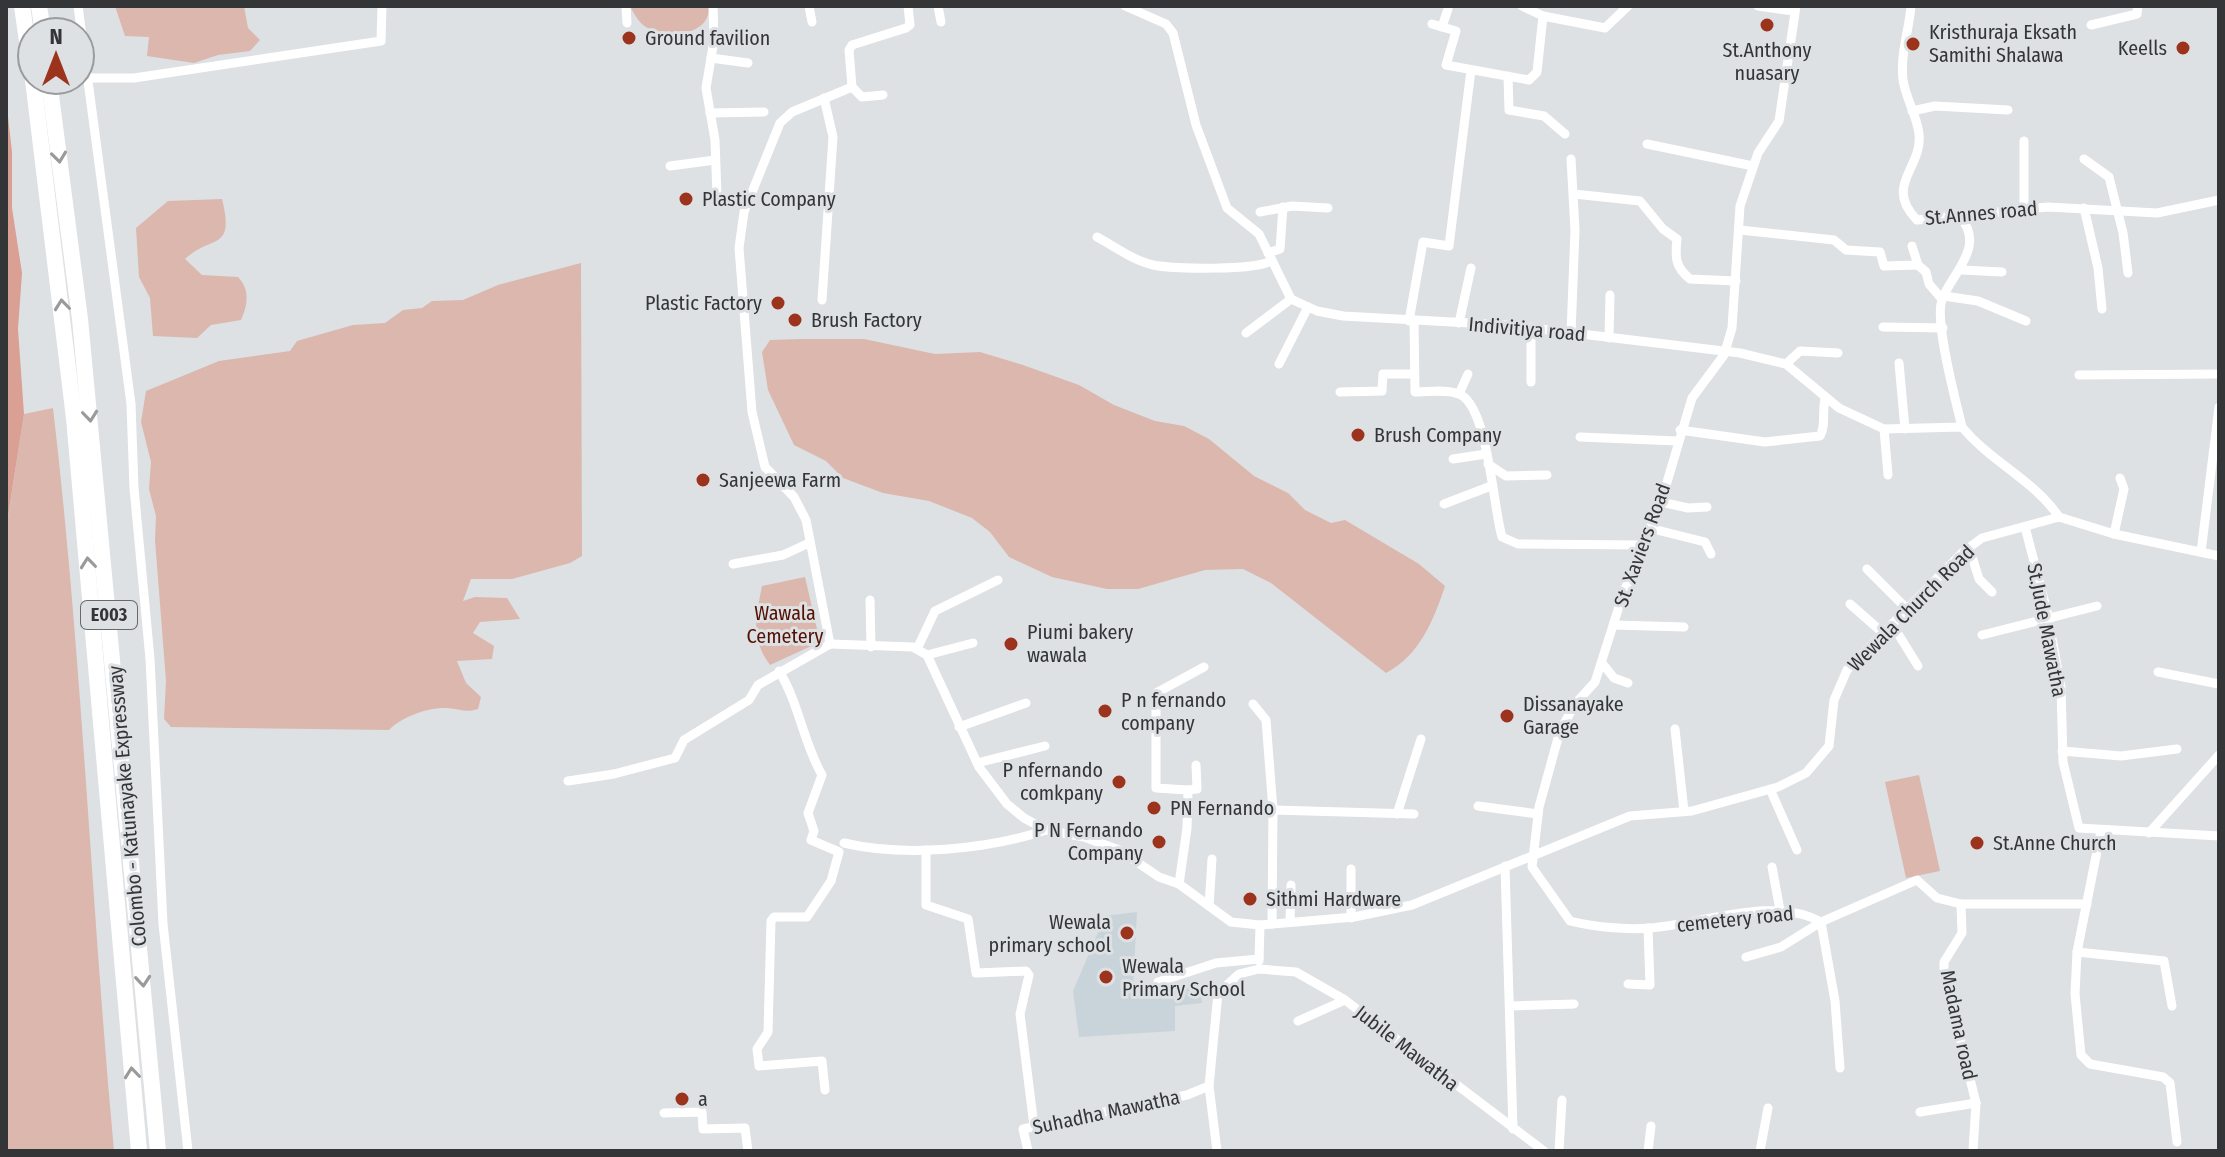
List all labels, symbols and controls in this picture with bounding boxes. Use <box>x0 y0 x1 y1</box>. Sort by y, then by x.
north arrow <box>16 16 96 96</box>
marker: St.Anthony nuasary <box>1758 16 1776 34</box>
place label: Kristhuraja Eksath Samithi Shalawa <box>1929 20 2077 67</box>
text: N <box>49 23 63 50</box>
place label: Ground favilion <box>645 26 770 50</box>
marker: Ground favilion <box>620 29 638 47</box>
marker: Kristhuraja Eksath Samithi Shalawa <box>1904 35 1922 53</box>
place label: Keells <box>2118 36 2167 60</box>
place label: St.Anthony nuasary <box>1723 38 1811 85</box>
marker: Keells <box>2174 39 2192 57</box>
one-way arrow <box>50 150 67 164</box>
place label: Plastic Company <box>702 187 836 211</box>
marker: Plastic Company <box>677 190 695 208</box>
street label: St.Annes road <box>1924 196 2038 230</box>
place label: Plastic Factory <box>645 291 762 315</box>
marker: Plastic Factory <box>769 294 787 312</box>
one-way arrow <box>53 298 70 311</box>
place label: Brush Factory <box>811 308 922 332</box>
marker: Brush Factory <box>786 311 804 329</box>
street label: Indivitiya road <box>1467 312 1587 346</box>
one-way arrow <box>81 409 98 422</box>
place label: Brush Company <box>1374 423 1501 447</box>
marker: Brush Company <box>1349 426 1367 444</box>
place label: Sanjeewa Farm <box>719 468 841 492</box>
marker: Sanjeewa Farm <box>694 471 712 489</box>
street label: St. Xaviers Road <box>1609 480 1675 610</box>
street label: Wewala Church Road <box>1843 540 1979 676</box>
one-way arrow <box>79 556 96 569</box>
street label: St.Jude Mawatha <box>2022 561 2072 699</box>
road number: E003 <box>81 601 137 629</box>
park label: Wawala Cemetery <box>747 601 824 648</box>
place label: Piumi bakery wawala <box>1027 620 1133 667</box>
marker: Piumi bakery wawala <box>1002 635 1020 653</box>
street label: Colombo - Katunayake Expressway <box>103 665 151 947</box>
place label: P n fernando company <box>1121 688 1226 735</box>
place label: Dissanayake Garage <box>1523 692 1624 739</box>
marker: P n fernando company <box>1096 702 1114 720</box>
marker: Dissanayake Garage <box>1498 707 1516 725</box>
place label: P nfernando comkpany <box>1002 758 1103 805</box>
marker: P nfernando comkpany <box>1110 773 1128 791</box>
place label: PN Fernando <box>1170 796 1274 820</box>
marker: PN Fernando <box>1145 799 1163 817</box>
place label: P N Fernando Company <box>1034 818 1143 865</box>
place label: St.Anne Church <box>1993 831 2117 855</box>
marker: P N Fernando Company <box>1150 833 1168 851</box>
marker: St.Anne Church <box>1968 834 1986 852</box>
place label: Sithmi Hardware <box>1266 887 1401 911</box>
marker: Sithmi Hardware <box>1241 890 1259 908</box>
street label: cemetery road <box>1675 901 1795 937</box>
place label: Wewala primary school <box>989 910 1111 957</box>
marker: Wewala primary school <box>1118 924 1136 942</box>
place label: Wewala Primary School <box>1122 954 1245 1001</box>
marker: Wewala Primary School <box>1097 968 1115 986</box>
street label: Madama road <box>1936 968 1982 1082</box>
one-way arrow <box>134 975 151 988</box>
street label: Jubile Mawatha <box>1350 1000 1464 1096</box>
one-way arrow <box>123 1066 140 1079</box>
street label: Suhadha Mawatha <box>1030 1085 1182 1139</box>
place label: a <box>698 1087 708 1111</box>
marker: a <box>673 1090 691 1108</box>

